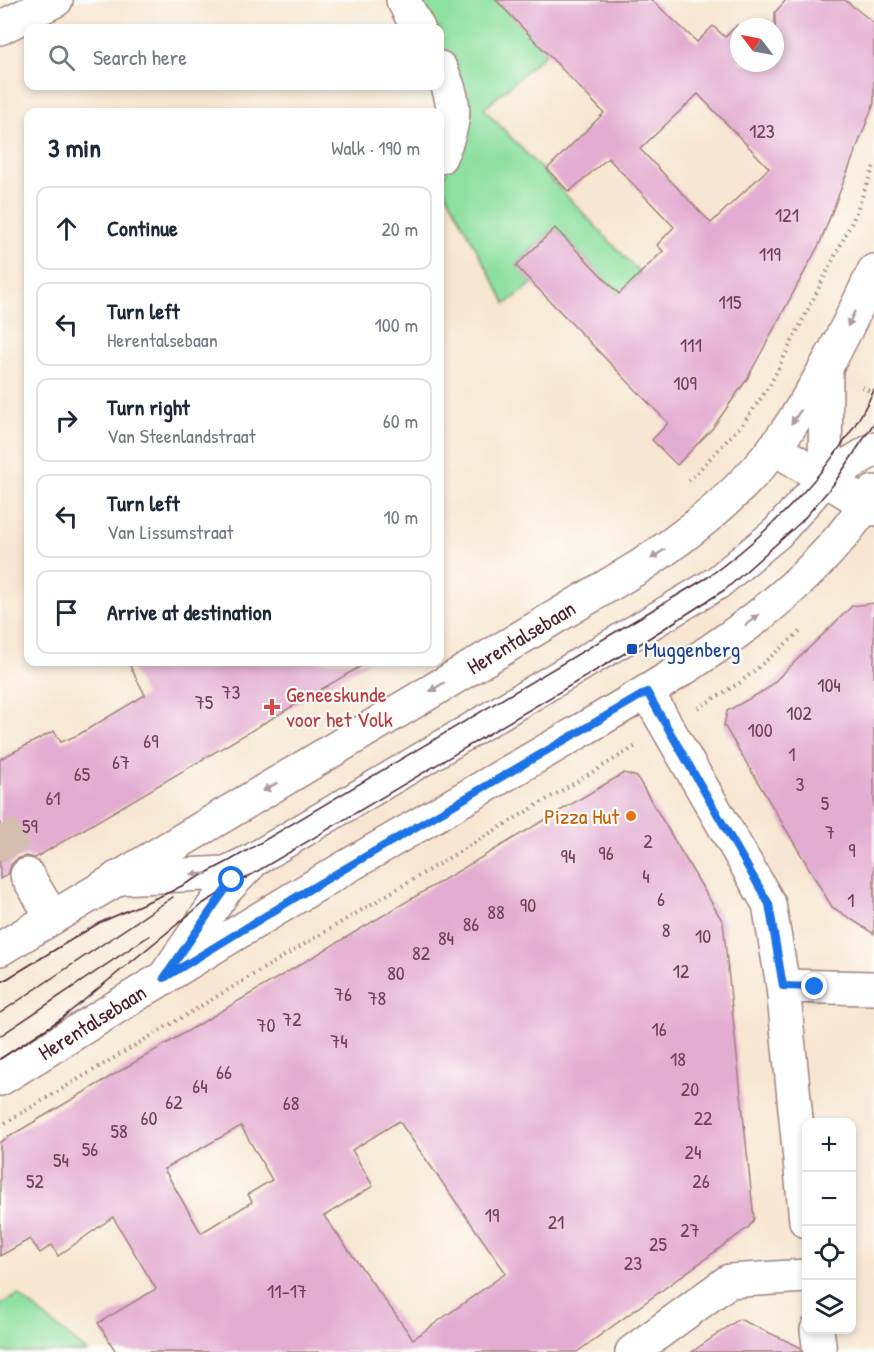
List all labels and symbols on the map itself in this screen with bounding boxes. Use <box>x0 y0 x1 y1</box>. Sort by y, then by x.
north arrow <box>730 18 784 72</box>
house number: 123 <box>749 117 775 144</box>
house number: 121 <box>775 201 799 228</box>
house number: 119 <box>759 240 781 267</box>
house number: 115 <box>719 288 742 315</box>
one-way arrow <box>847 311 856 328</box>
house number: 111 <box>680 331 702 358</box>
house number: 109 <box>673 369 697 396</box>
one-way arrow <box>791 409 802 425</box>
one-way arrow <box>651 548 667 560</box>
street label: Herentalsebaan <box>461 593 581 681</box>
one-way arrow <box>744 614 760 627</box>
place label: Muggenberg <box>644 634 740 664</box>
marker: Muggenberg <box>625 642 639 656</box>
house number: 104 <box>817 671 841 698</box>
house number: 73 <box>222 678 240 705</box>
place label: Geneeskunde voor het Volk <box>286 679 393 734</box>
one-way arrow <box>428 682 445 692</box>
house number: 75 <box>195 688 214 715</box>
marker: Geneeskunde voor het Volk <box>263 698 281 716</box>
house number: 102 <box>786 699 812 726</box>
house number: 100 <box>747 716 773 743</box>
house number: 69 <box>143 727 159 754</box>
house number: 1 <box>788 740 796 767</box>
house number: 67 <box>112 748 130 775</box>
house number: 65 <box>74 760 91 787</box>
house number: 3 <box>796 770 805 797</box>
one-way arrow <box>261 782 278 792</box>
house number: 61 <box>45 784 61 811</box>
house number: 5 <box>821 789 830 816</box>
place label: Pizza Hut <box>544 801 619 831</box>
marker: Pizza Hut <box>624 809 638 823</box>
house number: 59 <box>22 812 38 839</box>
house number: 7 <box>825 818 835 845</box>
house number: 2 <box>643 827 653 854</box>
house number: 9 <box>848 836 856 863</box>
house number: 96 <box>598 839 614 866</box>
house number: 94 <box>561 842 575 869</box>
house number: 4 <box>642 862 650 889</box>
route start <box>218 866 244 892</box>
one-way arrow <box>190 870 209 879</box>
house number: 6 <box>657 885 665 912</box>
house number: 1 <box>847 886 855 913</box>
house number: 90 <box>520 891 536 918</box>
house number: 88 <box>487 898 505 925</box>
house number: 86 <box>463 910 479 937</box>
house number: 8 <box>662 916 670 943</box>
house number: 10 <box>695 922 711 949</box>
house number: 84 <box>438 924 454 951</box>
house number: 82 <box>412 939 431 966</box>
house number: 12 <box>673 957 690 984</box>
house number: 80 <box>387 959 405 986</box>
route end <box>801 973 827 999</box>
street label: Herentalsebaan <box>32 977 152 1067</box>
house number: 76 <box>334 980 352 1007</box>
house number: 78 <box>368 984 386 1011</box>
house number: 72 <box>282 1005 302 1032</box>
house number: 70 <box>257 1011 275 1038</box>
house number: 16 <box>651 1015 667 1042</box>
house number: 74 <box>330 1027 348 1054</box>
house number: 18 <box>670 1045 686 1072</box>
house number: 66 <box>216 1058 232 1085</box>
house number: 64 <box>192 1072 208 1099</box>
house number: 20 <box>681 1075 699 1102</box>
house number: 62 <box>165 1088 183 1115</box>
house number: 68 <box>283 1089 299 1116</box>
house number: 60 <box>141 1104 158 1131</box>
house number: 22 <box>694 1104 713 1131</box>
house number: 58 <box>110 1117 128 1144</box>
house number: 56 <box>82 1135 98 1162</box>
house number: 24 <box>685 1138 701 1165</box>
house number: 54 <box>53 1146 69 1173</box>
house number: 52 <box>26 1167 45 1194</box>
house number: 26 <box>692 1167 710 1194</box>
house number: 19 <box>485 1201 499 1228</box>
house number: 21 <box>548 1208 564 1235</box>
house number: 27 <box>680 1216 700 1243</box>
house number: 25 <box>649 1230 667 1257</box>
house number: 23 <box>624 1249 642 1276</box>
house number: 11-17 <box>267 1277 307 1304</box>

